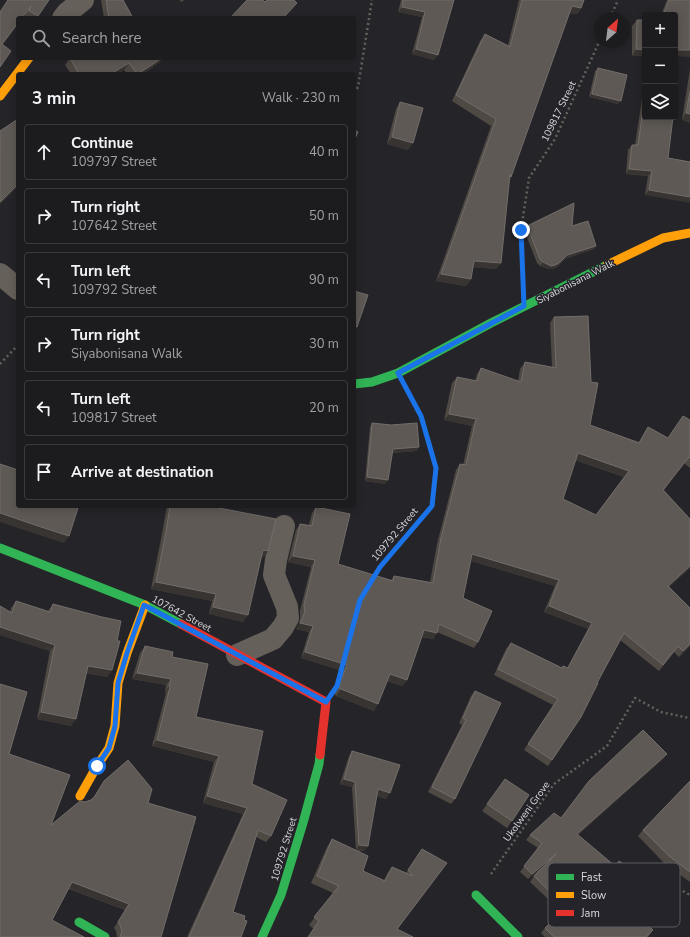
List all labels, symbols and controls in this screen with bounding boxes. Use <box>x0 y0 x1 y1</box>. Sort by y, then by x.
north arrow <box>594 12 630 48</box>
map controls <box>642 12 678 120</box>
button: + <box>642 12 678 48</box>
search box <box>16 16 356 60</box>
icon: search <box>30 27 52 49</box>
text: Search here <box>62 28 142 48</box>
button: − <box>642 48 678 84</box>
street label: 109817 Street <box>538 78 580 144</box>
button: layers <box>642 84 678 120</box>
text: 3 min <box>32 87 76 110</box>
text: Walk · 230 m <box>262 89 340 107</box>
text: Continue <box>71 133 133 153</box>
icon: ahead <box>33 141 55 163</box>
text: 40 m <box>309 143 339 161</box>
text: 109797 Street <box>71 153 157 171</box>
text: Turn right <box>71 197 140 217</box>
icon: right <box>33 205 55 227</box>
text: 50 m <box>309 207 339 225</box>
text: 107642 Street <box>71 217 157 235</box>
route end <box>512 221 530 239</box>
street label: Siyabonisana Walk <box>534 256 618 308</box>
text: Turn left <box>71 261 130 281</box>
icon: left <box>33 269 55 291</box>
text: 90 m <box>309 271 339 289</box>
text: 109792 Street <box>71 281 157 299</box>
text: Turn right <box>71 325 140 345</box>
icon: right <box>33 333 55 355</box>
text: 30 m <box>309 335 339 353</box>
text: Siyabonisana Walk <box>71 345 182 363</box>
text: Turn left <box>71 389 130 409</box>
icon: left <box>33 397 55 419</box>
text: 20 m <box>309 399 339 417</box>
text: 109817 Street <box>71 409 157 427</box>
icon: arrive <box>33 461 55 483</box>
text: Arrive at destination <box>71 462 214 482</box>
street label: 109792 Street <box>368 505 422 564</box>
street label: 107642 Street <box>149 592 214 636</box>
route start <box>88 757 106 775</box>
street label: Ukolweni Grove <box>500 779 553 845</box>
street label: 109792 Street <box>268 815 300 883</box>
legend <box>548 863 680 927</box>
text: Fast <box>581 870 602 885</box>
text: Slow <box>581 888 606 903</box>
text: Jam <box>580 906 600 921</box>

